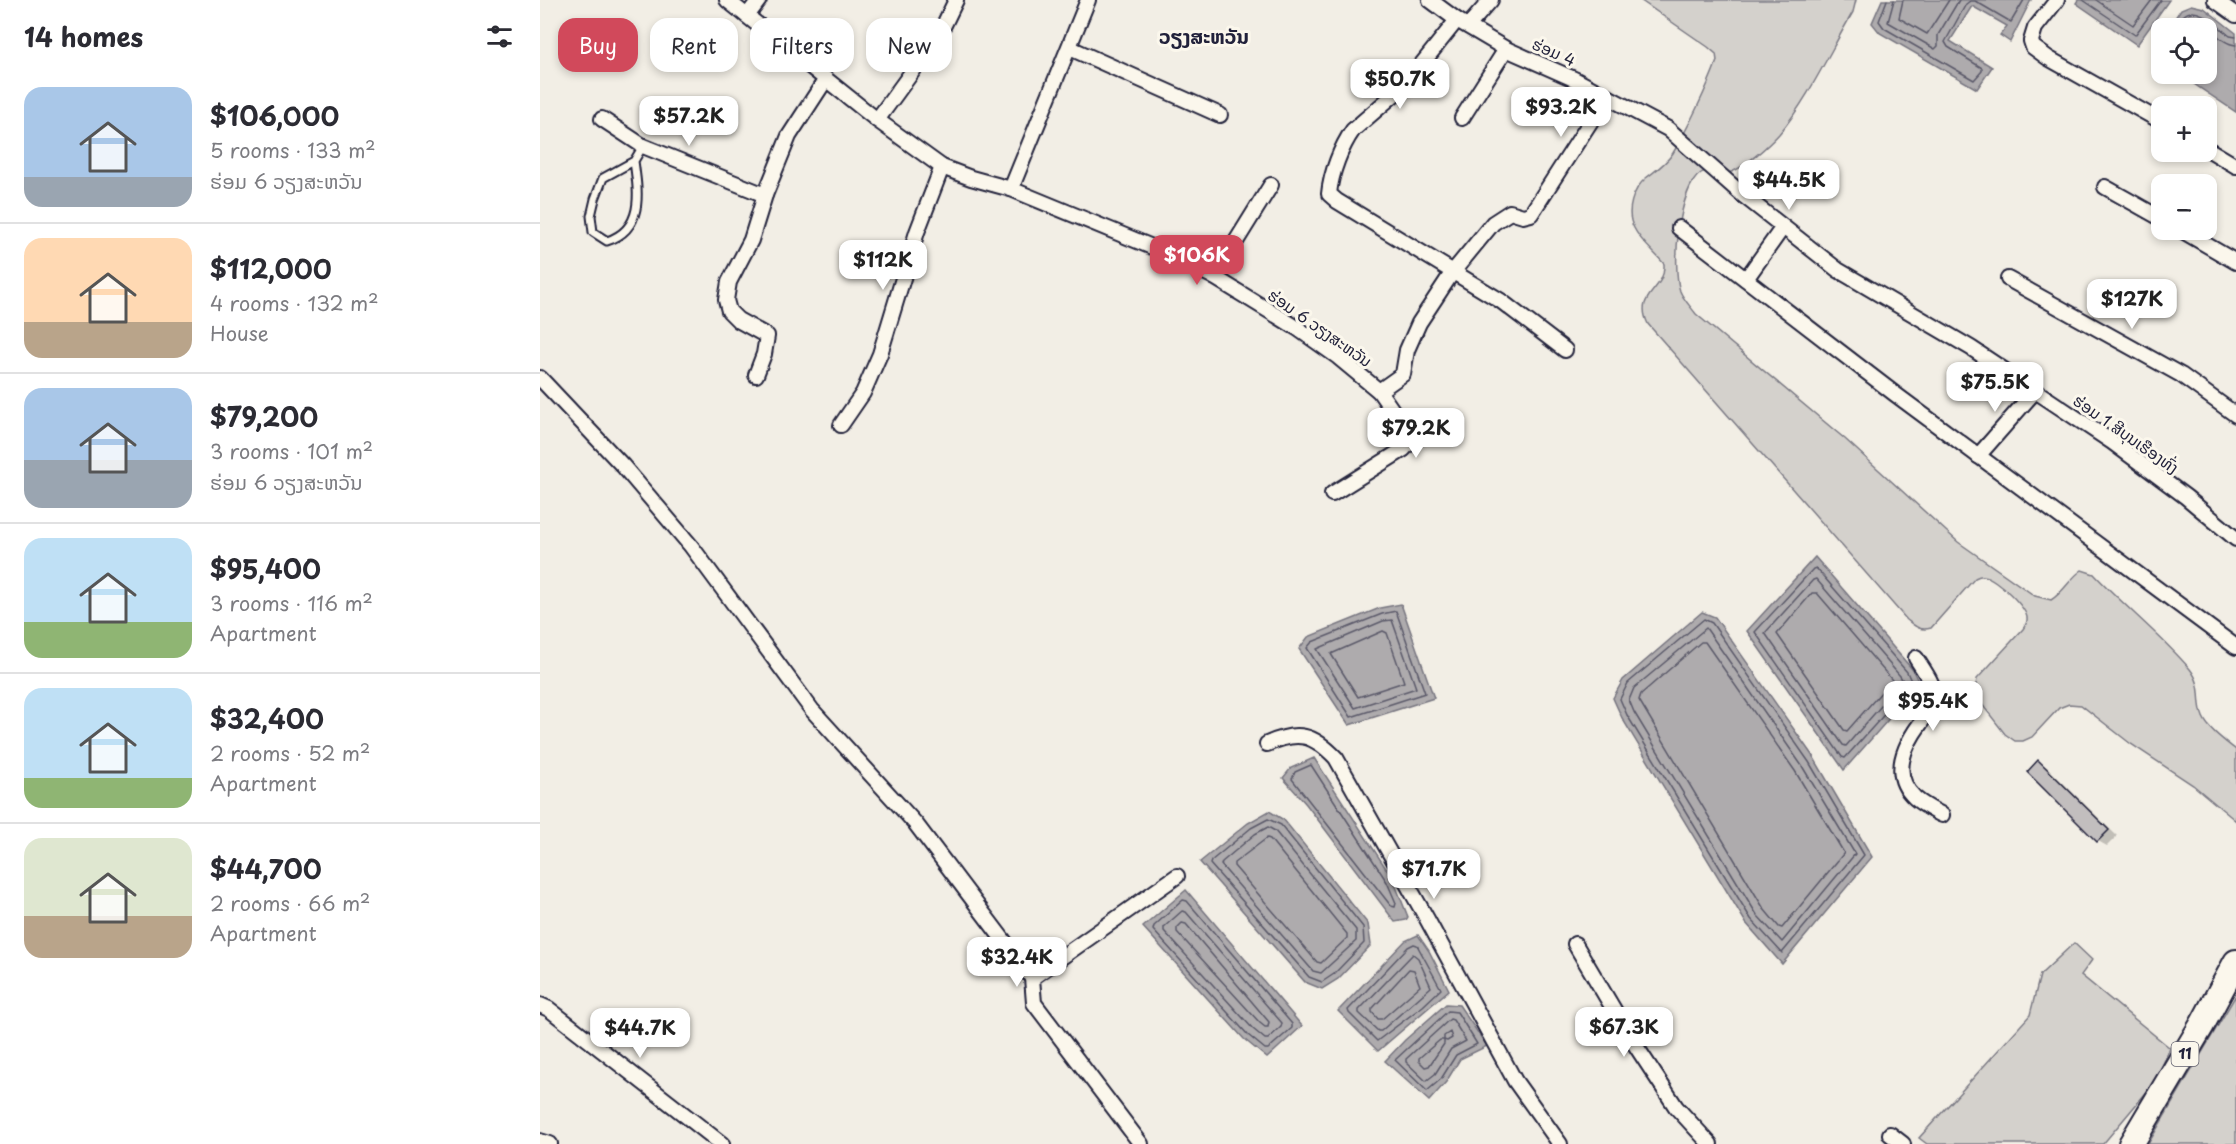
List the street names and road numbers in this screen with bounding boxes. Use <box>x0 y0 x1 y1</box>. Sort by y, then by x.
street label: ຮ່ອມ 4 <box>1529 31 1580 71</box>
street label: ຮ່ອມ 6 ວຽງສະຫວັນ <box>1264 282 1377 372</box>
street label: ຮ່ອມ 1 ສີບຸນເຮືອງທົ່ງ <box>2069 388 2184 479</box>
road number: 11 <box>2172 1042 2198 1066</box>

